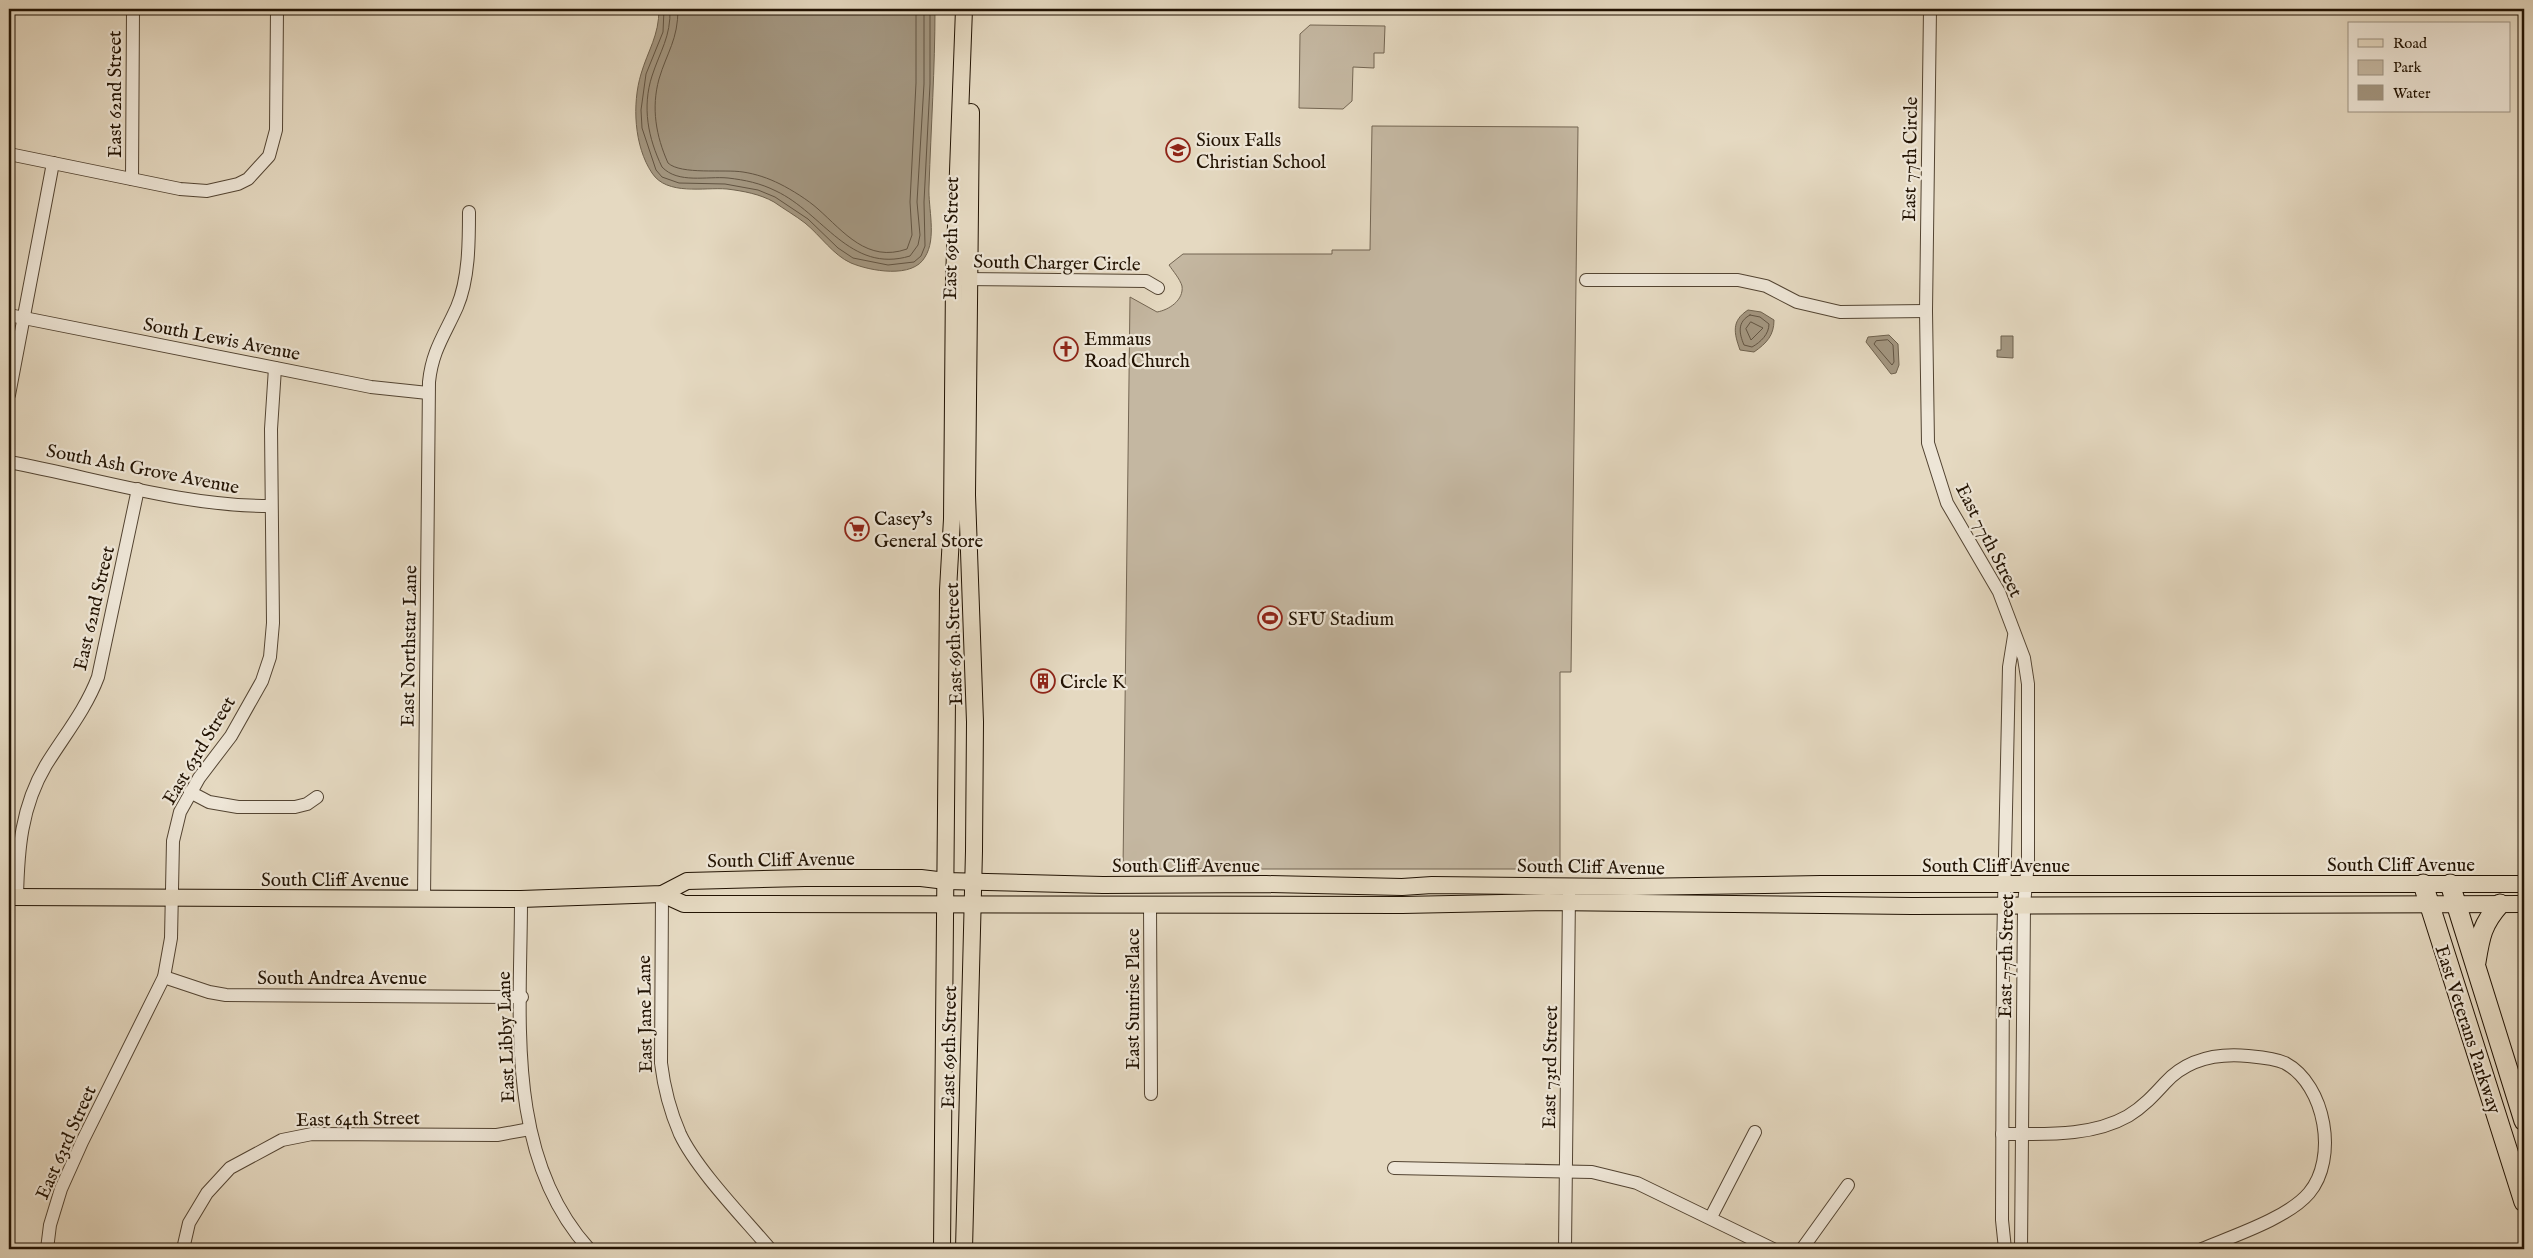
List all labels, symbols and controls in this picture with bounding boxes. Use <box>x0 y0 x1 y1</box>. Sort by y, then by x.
legend <box>2348 22 2510 112</box>
street label: East 62nd Street <box>104 30 128 158</box>
text: Road <box>2393 34 2428 53</box>
text: Park <box>2393 58 2423 77</box>
text: Water <box>2393 84 2431 103</box>
street label: East 77th Circle <box>1898 96 1924 222</box>
place label: Sioux Falls Christian School <box>1196 129 1327 175</box>
school or university icon: Sioux Falls Christian School <box>1165 137 1191 163</box>
street label: East 69th Street <box>939 176 965 300</box>
street label: South Charger Circle <box>973 251 1141 277</box>
street label: South Lewis Avenue <box>141 313 302 367</box>
place label: Emmaus Road Church <box>1084 328 1190 374</box>
church icon: Emmaus Road Church <box>1053 336 1079 362</box>
street label: South Ash Grove Avenue <box>44 440 241 500</box>
street label: East 77th Street <box>1949 480 2027 602</box>
place label: Casey's General Store <box>874 508 984 554</box>
supermarket icon: Casey's General Store <box>844 516 870 542</box>
street label: East 62nd Street <box>69 543 121 673</box>
street label: East Northstar Lane <box>397 565 423 727</box>
street label: East 69th Street <box>941 582 969 706</box>
sports icon: SFU Stadium <box>1257 605 1283 631</box>
place label: SFU Stadium <box>1288 608 1394 632</box>
building icon: Circle K <box>1030 668 1056 694</box>
place label: Circle K <box>1060 671 1126 695</box>
street label: East 63rd Street <box>158 692 242 810</box>
street label: South Cliff Avenue <box>707 848 855 874</box>
street label: South Cliff Avenue <box>2327 854 2475 878</box>
street label: South Cliff Avenue <box>1112 855 1260 879</box>
street label: South Cliff Avenue <box>1517 855 1665 881</box>
street label: South Cliff Avenue <box>1922 855 2070 879</box>
street label: South Cliff Avenue <box>261 869 409 893</box>
street label: East 77th Street <box>1994 893 2020 1018</box>
street label: East Sunrise Place <box>1122 928 1146 1070</box>
street label: East Veterans Parkway <box>2428 942 2506 1118</box>
street label: East Jane Lane <box>633 955 659 1073</box>
street label: South Andrea Avenue <box>257 967 427 991</box>
street label: East Libby Lane <box>493 971 521 1103</box>
street label: East 69th Street <box>937 985 963 1109</box>
street label: East 73rd Street <box>1538 1005 1564 1129</box>
street label: East 63rd Street <box>31 1082 103 1204</box>
street label: East 64th Street <box>296 1107 421 1133</box>

